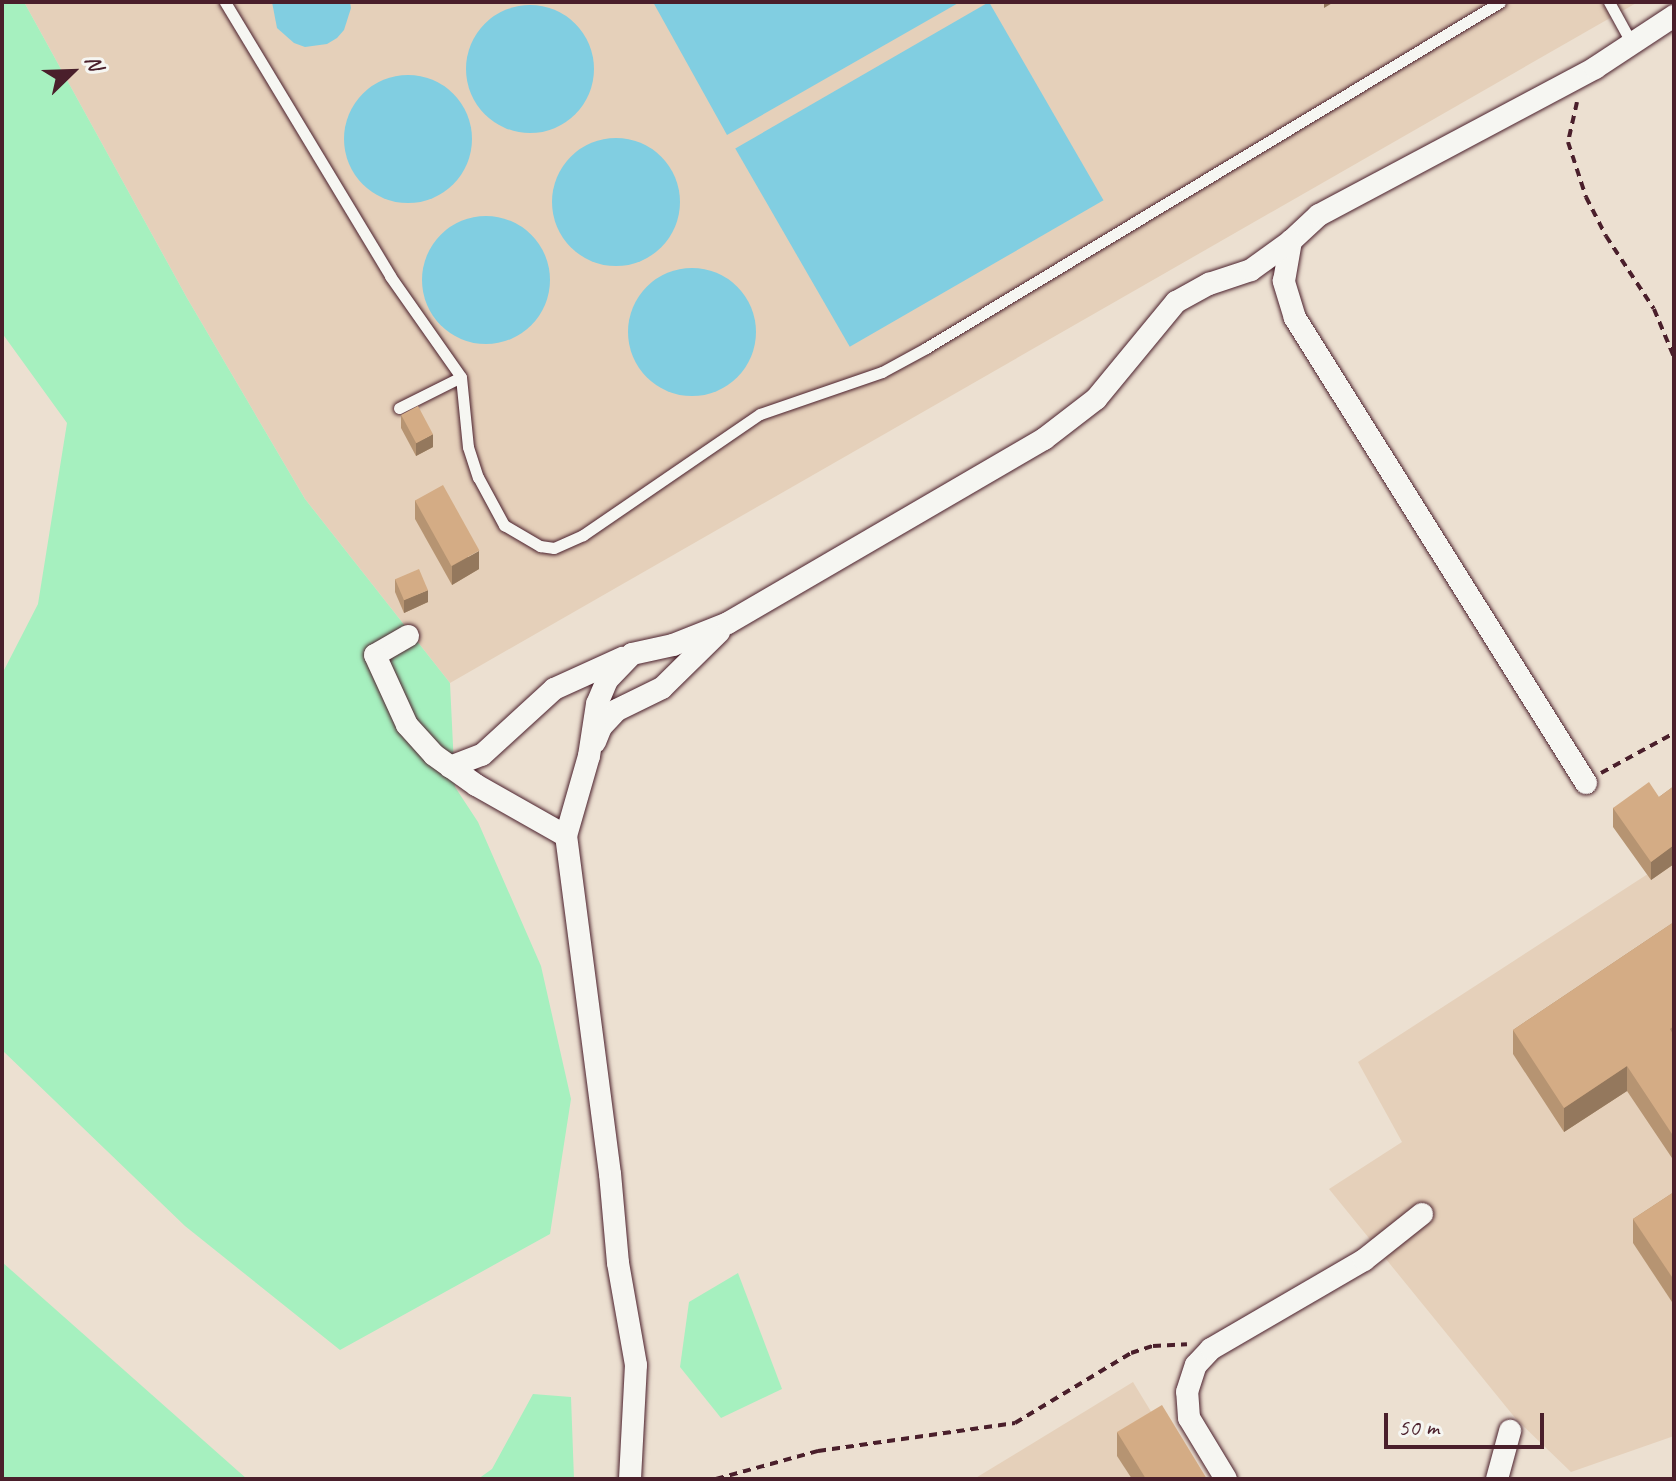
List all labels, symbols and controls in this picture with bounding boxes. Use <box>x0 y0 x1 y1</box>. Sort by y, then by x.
north arrow <box>32 32 112 112</box>
text: N <box>79 51 110 74</box>
scale bar <box>1388 1397 1548 1447</box>
text: 50 m <box>1398 1412 1439 1442</box>

